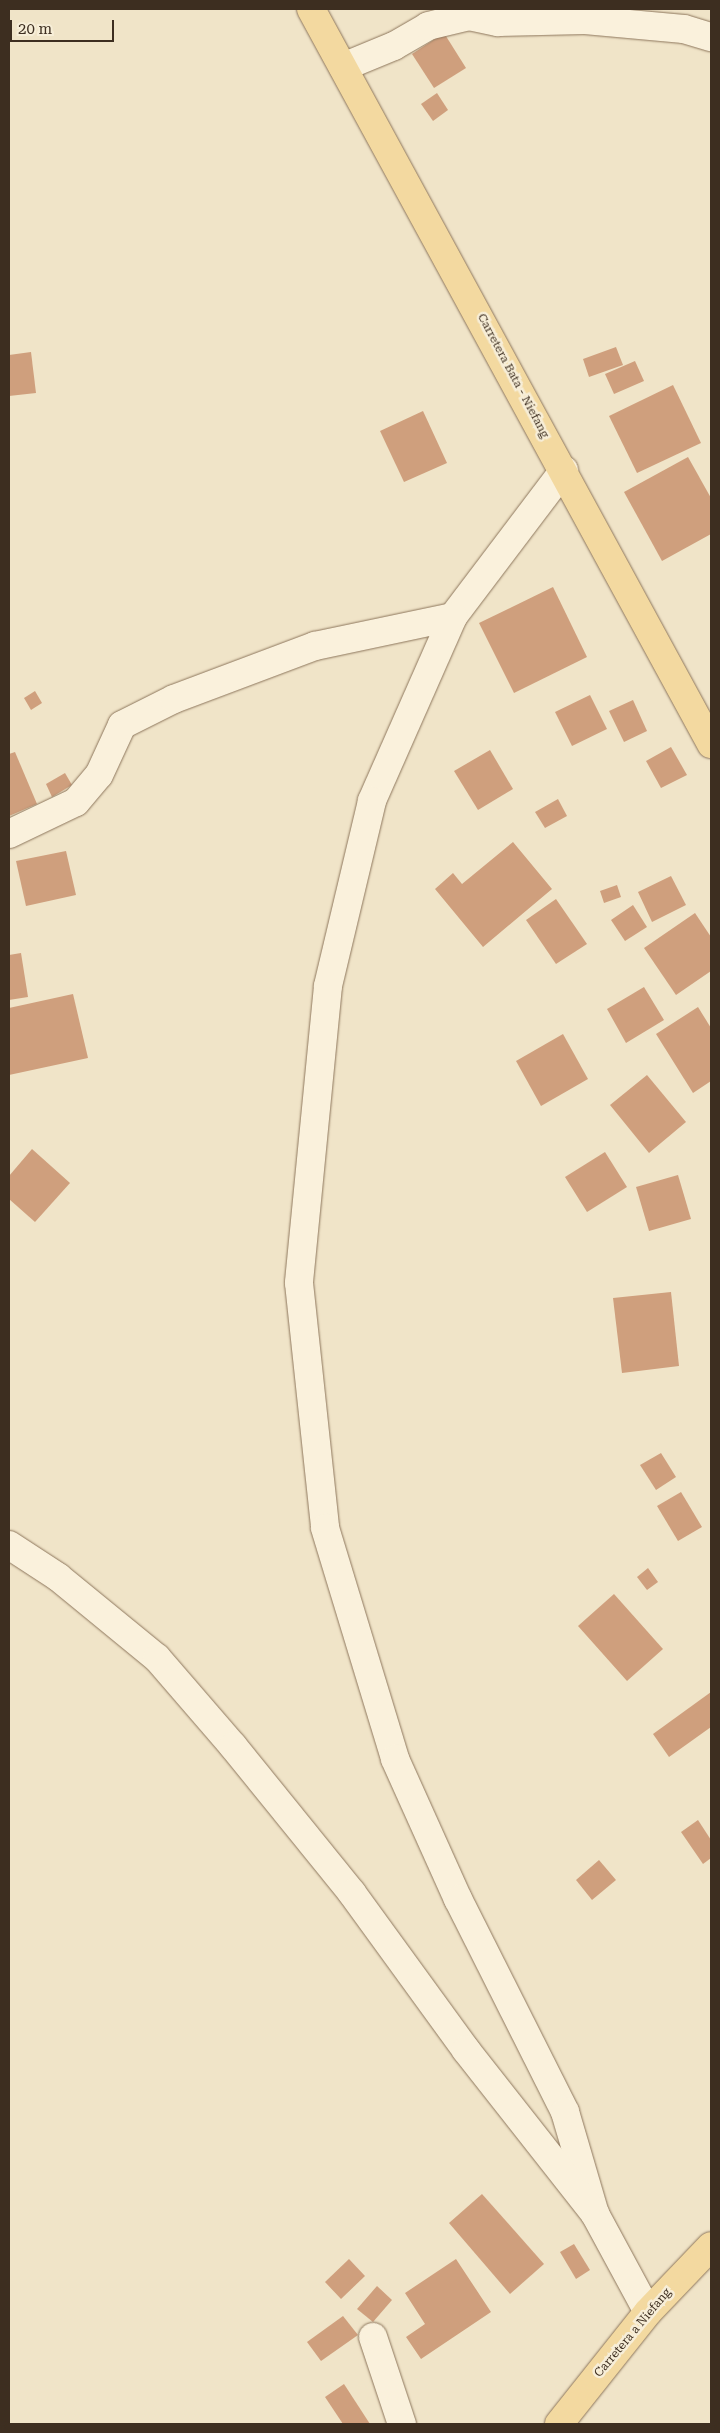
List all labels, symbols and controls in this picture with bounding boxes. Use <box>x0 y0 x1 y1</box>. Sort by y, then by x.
scale bar <box>12 10 116 42</box>
text: 20 m <box>18 20 52 38</box>
street label: Carretera Bata - Niefang <box>474 311 552 441</box>
street label: Carretera a Niefang <box>592 2286 674 2380</box>

